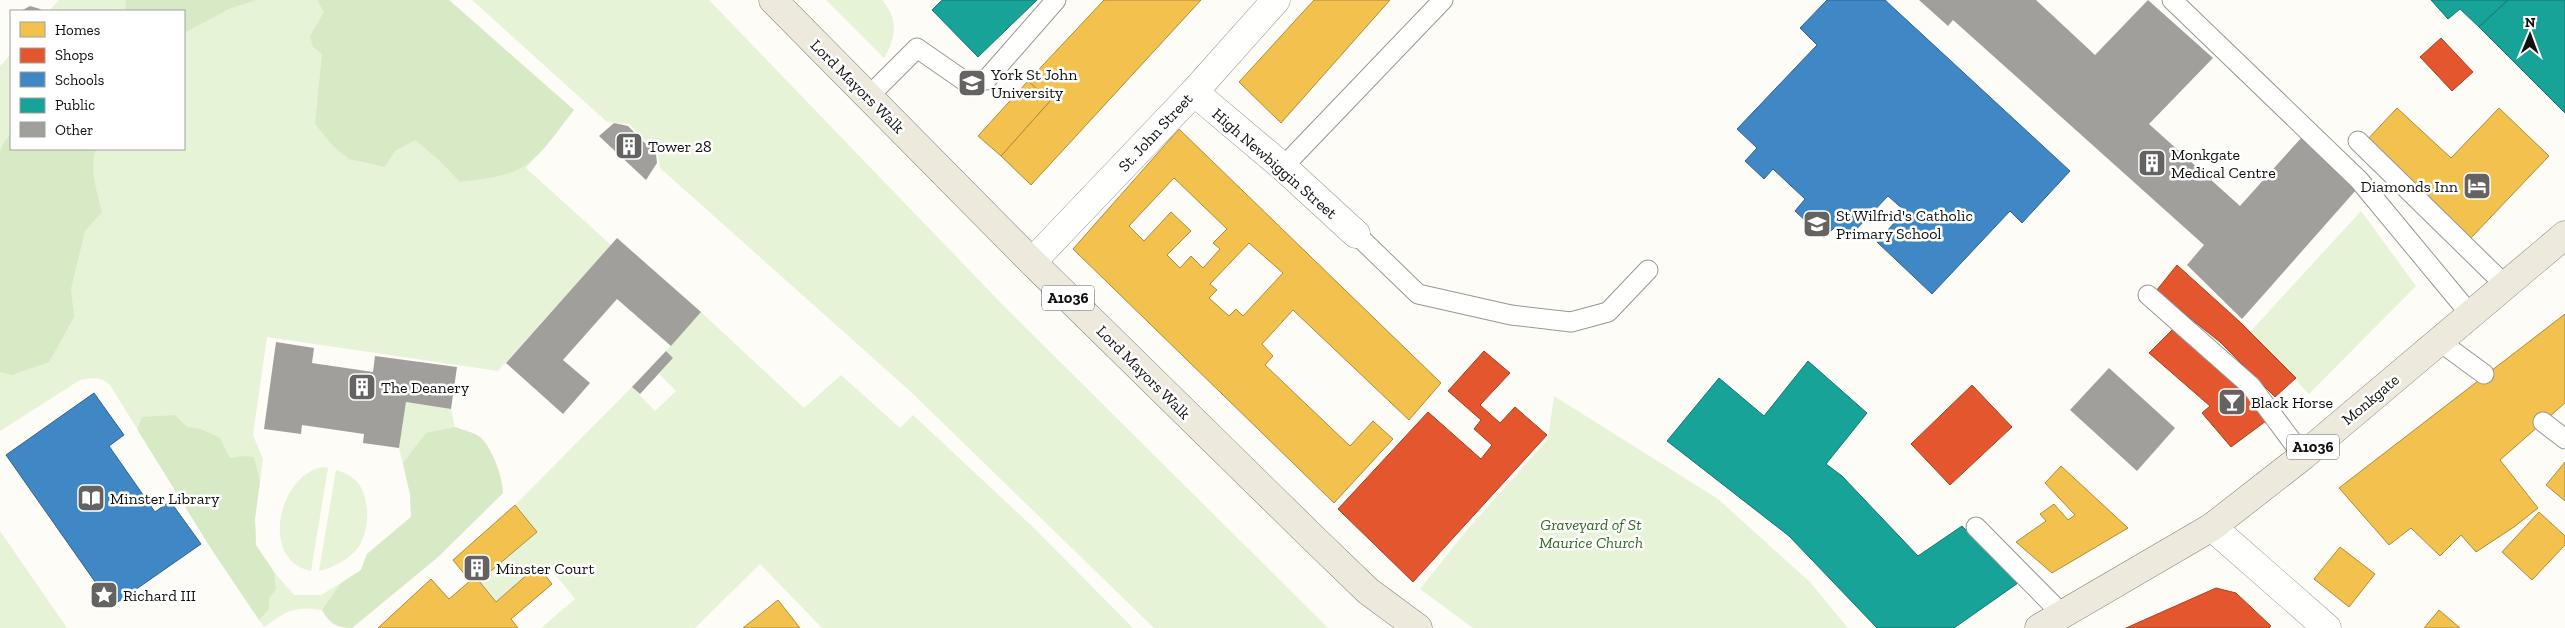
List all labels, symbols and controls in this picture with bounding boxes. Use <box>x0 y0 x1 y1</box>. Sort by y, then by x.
legend <box>10 10 185 150</box>
north arrow <box>2505 10 2555 60</box>
text: N <box>2525 14 2536 31</box>
text: Homes <box>55 21 100 39</box>
street label: Lord Mayors Walk <box>807 35 909 138</box>
text: Shops <box>55 46 94 64</box>
place label: York St John University <box>990 65 1078 102</box>
school or university icon: York St John University <box>957 68 987 98</box>
text: Schools <box>55 71 104 89</box>
street label: St. John Street <box>1114 89 1197 175</box>
text: Public <box>55 96 95 114</box>
street label: High Newbiggin Street <box>1208 104 1341 223</box>
text: Other <box>55 121 93 139</box>
building icon: Tower 28 <box>614 131 644 161</box>
place label: Tower 28 <box>648 137 712 156</box>
place label: Monkgate Medical Centre <box>2171 145 2276 182</box>
building icon: Monkgate Medical Centre <box>2137 148 2167 178</box>
hotel icon: Diamonds Inn <box>2462 171 2492 201</box>
place label: Diamonds Inn <box>2360 177 2459 196</box>
place label: St Wilfrid's Catholic Primary School <box>1836 206 1973 243</box>
school or university icon: St Wilfrid's Catholic Primary School <box>1802 209 1832 239</box>
road number: A1036 <box>1042 286 1094 310</box>
street label: Lord Mayors Walk <box>1093 321 1195 424</box>
street label: Monkgate <box>2338 370 2403 429</box>
building icon: The Deanery <box>347 372 377 402</box>
place label: The Deanery <box>381 378 470 397</box>
bar icon: Black Horse <box>2217 387 2247 417</box>
place label: Black Horse <box>2251 393 2333 412</box>
road number: A1036 <box>2287 434 2339 460</box>
library icon: Minster Library <box>76 483 106 513</box>
place label: Minster Library <box>110 489 220 508</box>
park label: Graveyard of St Maurice Church <box>1539 515 1643 552</box>
building icon: Minster Court <box>462 553 492 583</box>
place label: Minster Court <box>496 559 595 578</box>
place icon: Richard III <box>89 580 119 610</box>
place label: Richard III <box>123 586 196 605</box>

